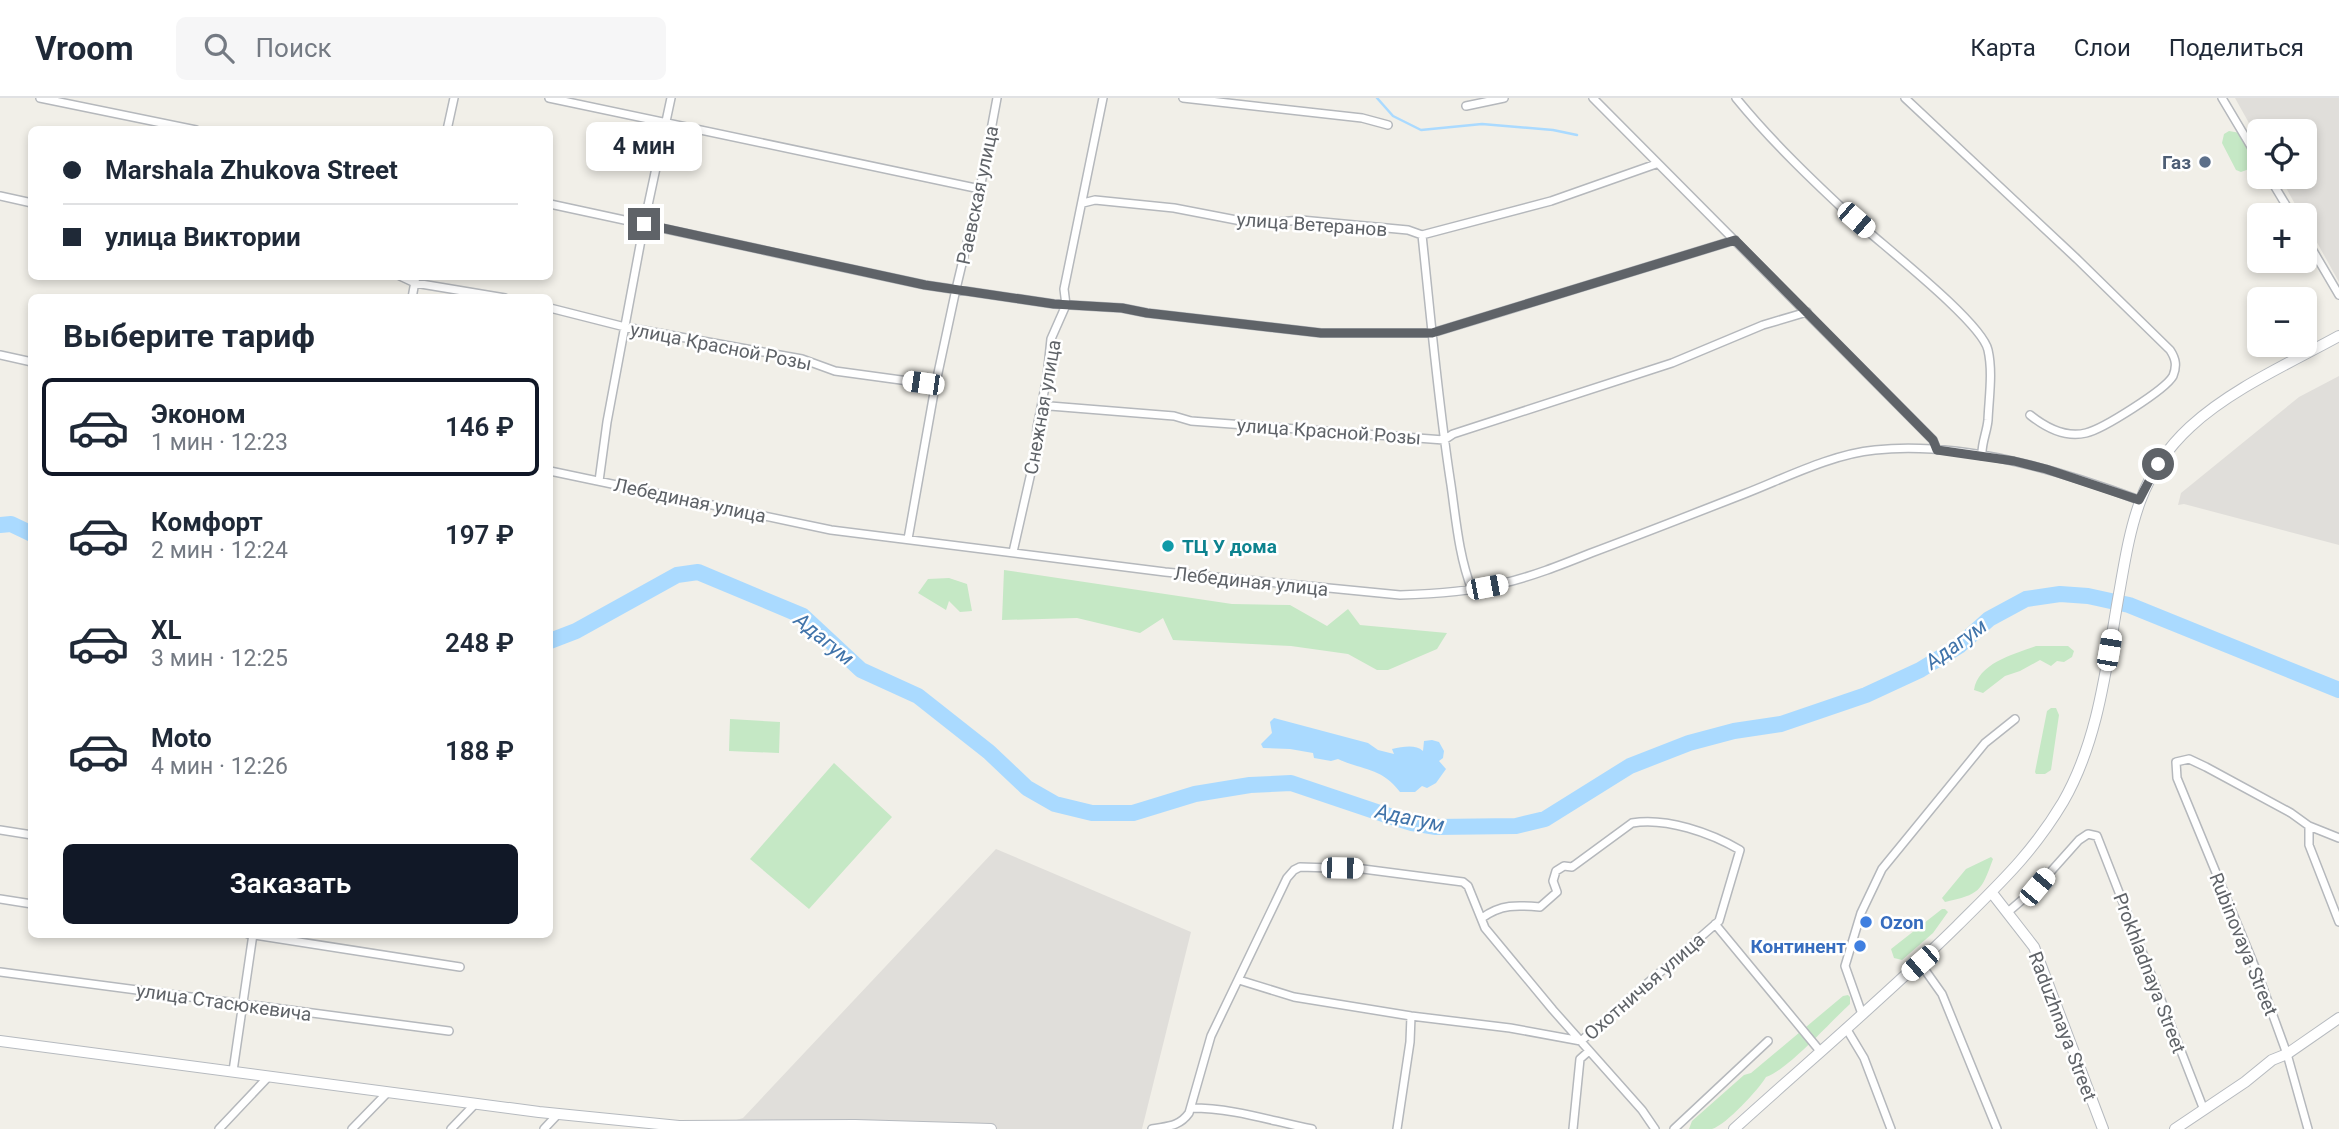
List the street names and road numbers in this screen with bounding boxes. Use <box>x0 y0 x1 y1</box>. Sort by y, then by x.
street label: Раевская улица <box>952 124 1003 266</box>
street label: улица Ветеранов <box>1236 208 1388 241</box>
street label: улица Красной Розы <box>628 318 814 375</box>
street label: Снежная улица <box>1019 338 1066 476</box>
street label: улица Красной Розы <box>1236 414 1422 449</box>
street label: Лебединая улица <box>612 473 768 528</box>
street label: Лебединая улица <box>1173 562 1329 601</box>
street label: Rubinovaya Street <box>2204 869 2283 1019</box>
street label: Prokhladnaya Street <box>2108 890 2191 1056</box>
street label: Охотничья улица <box>1579 928 1709 1045</box>
street label: Raduzhnaya Street <box>2024 948 2102 1104</box>
street label: улица Стасюкевича <box>135 979 313 1026</box>

